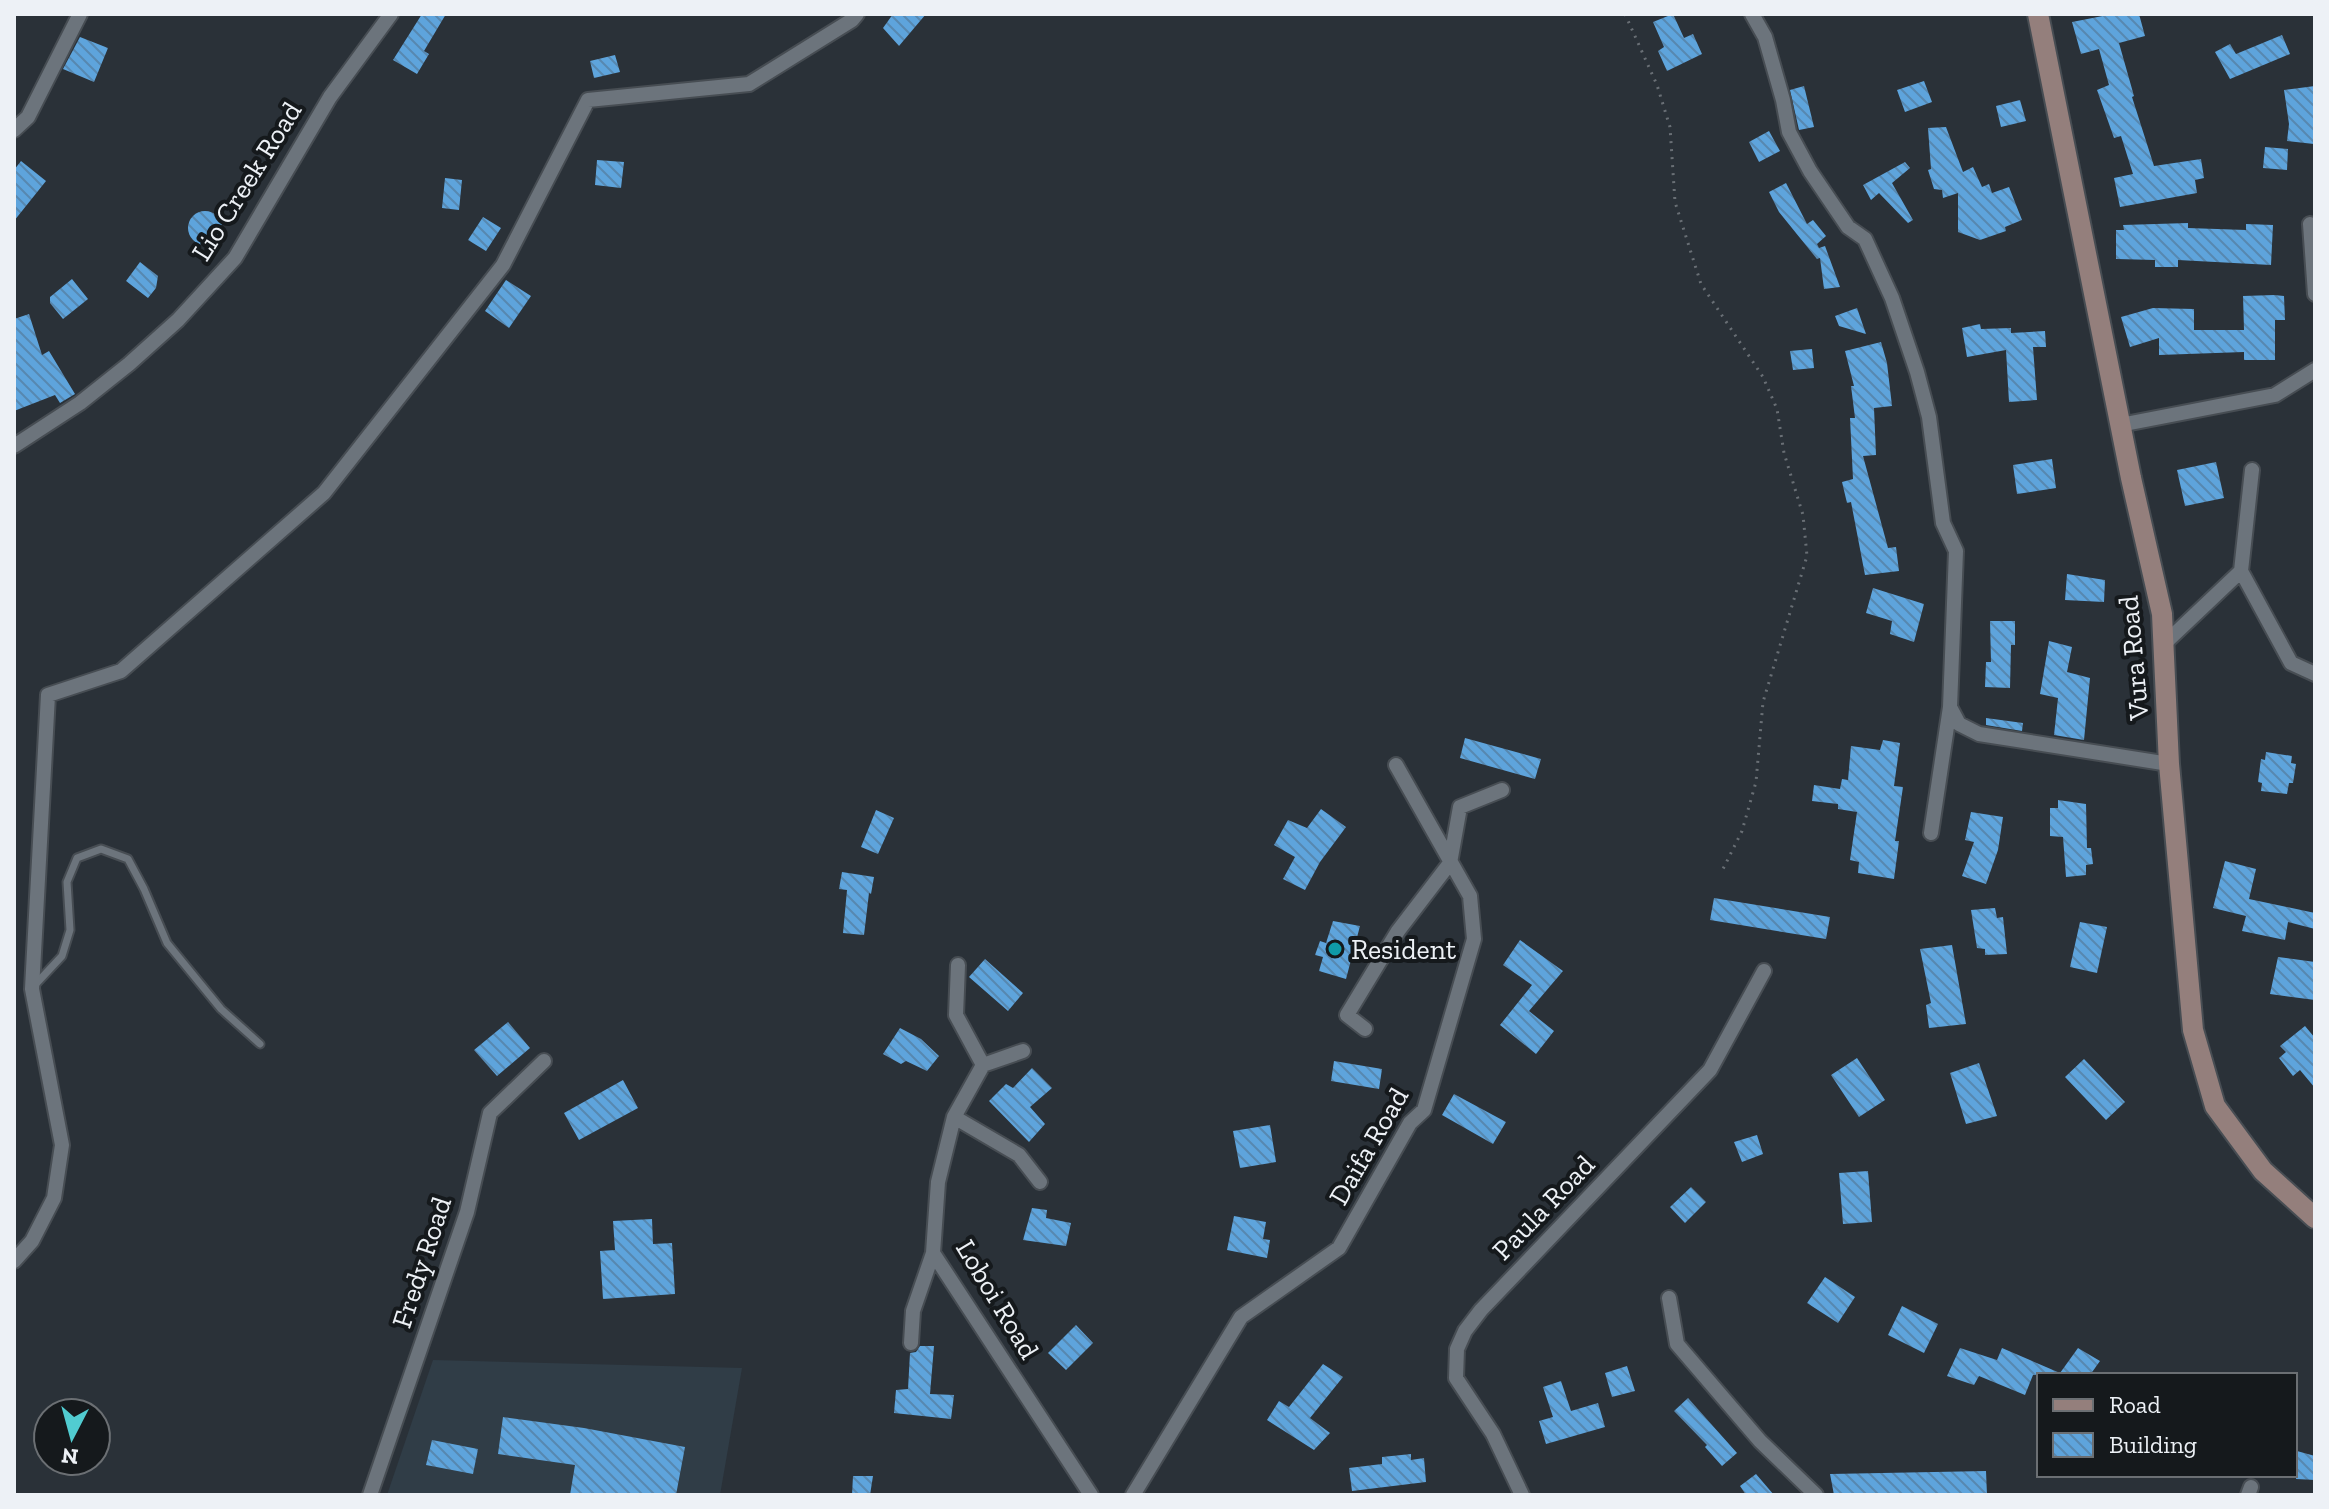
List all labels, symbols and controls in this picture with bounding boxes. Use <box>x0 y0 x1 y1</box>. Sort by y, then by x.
street label: Lio Creek Road <box>184 96 308 267</box>
street label: Vura Road <box>2112 594 2155 723</box>
place label: Resident <box>1351 933 1457 966</box>
marker: Resident <box>1326 940 1344 958</box>
street label: Daifa Road <box>1322 1082 1415 1211</box>
street label: Paula Road <box>1485 1148 1601 1267</box>
street label: Fredy Road <box>385 1192 458 1332</box>
street label: Loboi Road <box>949 1234 1046 1365</box>
legend <box>2037 1373 2297 1477</box>
text: Road <box>2109 1390 2161 1419</box>
north arrow <box>32 1397 112 1477</box>
text: Building <box>2109 1430 2197 1459</box>
text: N <box>60 1442 80 1471</box>

